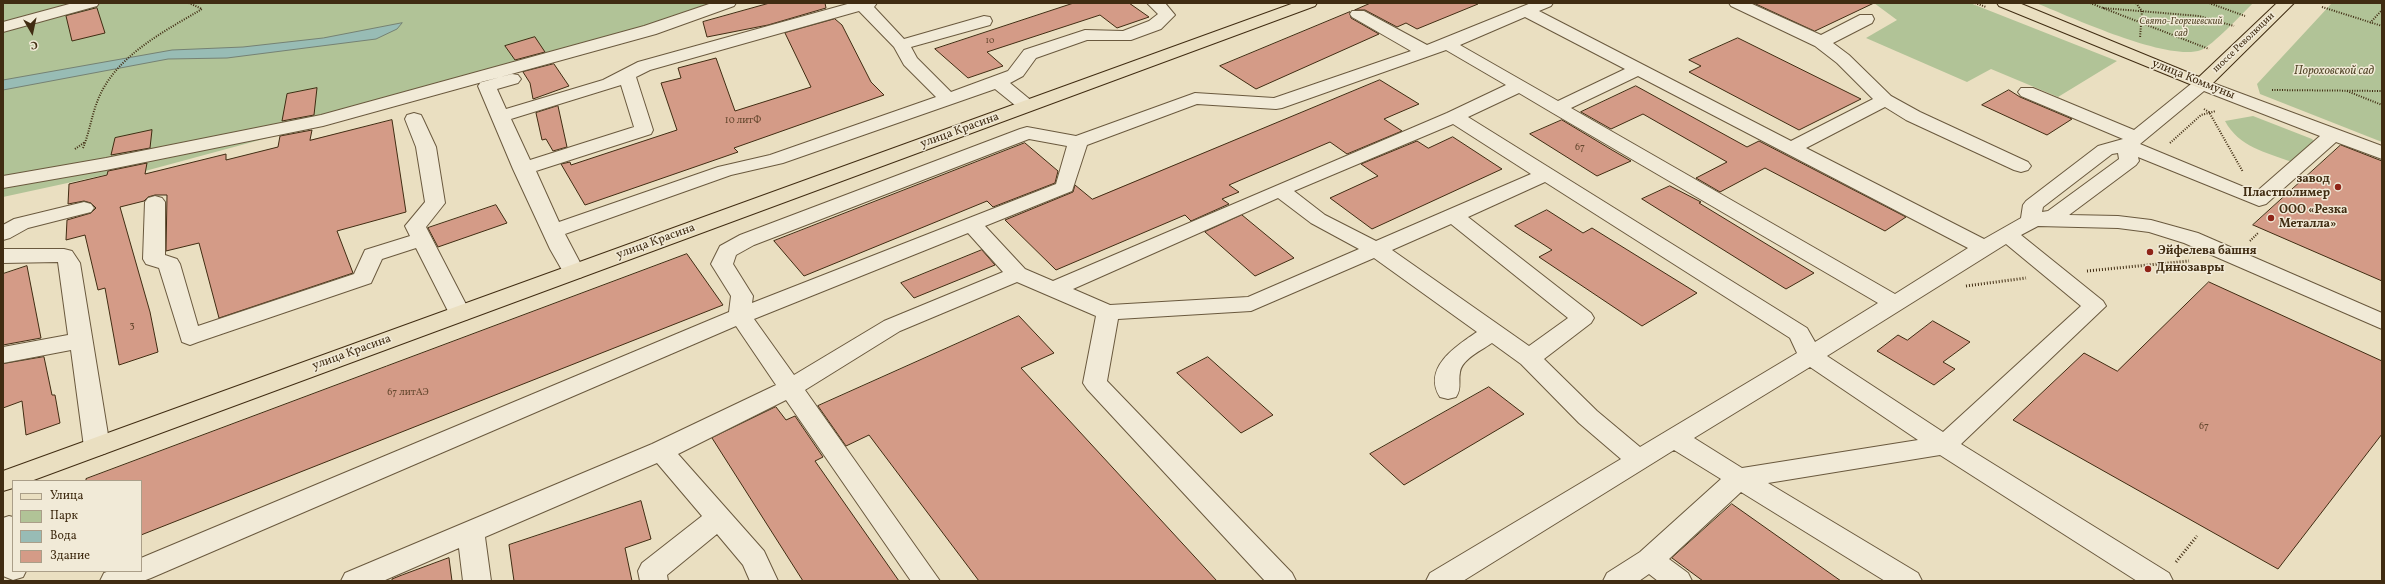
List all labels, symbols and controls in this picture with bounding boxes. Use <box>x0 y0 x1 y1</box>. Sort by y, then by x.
street label: шоссе Революции <box>2211 10 2277 76</box>
north arrow <box>12 12 52 52</box>
park label: Свято-Георгиевский сад <box>2139 16 2223 40</box>
text: С <box>29 36 39 52</box>
house number: 10 <box>986 36 994 46</box>
street label: улица Коммуны <box>2149 57 2237 103</box>
park label: Пороховской сад <box>2294 65 2374 79</box>
street label: улица Красина <box>919 110 1001 152</box>
house number: 10 литФ <box>725 115 761 127</box>
house number: 67 <box>1575 142 1585 154</box>
place label: завод Пластполимер <box>2243 173 2330 201</box>
marker: завод Пластполимер <box>2333 182 2343 192</box>
place label: ООО «Резка Металла» <box>2279 204 2347 232</box>
marker: ООО «Резка Металла» <box>2266 213 2276 223</box>
street label: улица Красина <box>615 221 697 263</box>
place label: Эйфелева башня <box>2158 245 2257 259</box>
marker: Эйфелева башня <box>2145 247 2155 257</box>
place label: Динозавры <box>2156 262 2224 276</box>
marker: Динозавры <box>2143 264 2153 274</box>
house number: 3 <box>129 320 135 332</box>
street label: улица Красина <box>311 332 393 374</box>
house number: 67 литАЭ <box>387 387 429 399</box>
house number: 67 <box>2199 421 2209 433</box>
legend <box>12 480 142 572</box>
text: Улица <box>50 488 83 504</box>
text: Парк <box>50 508 78 524</box>
text: Вода <box>50 528 77 544</box>
text: Здание <box>50 548 90 564</box>

